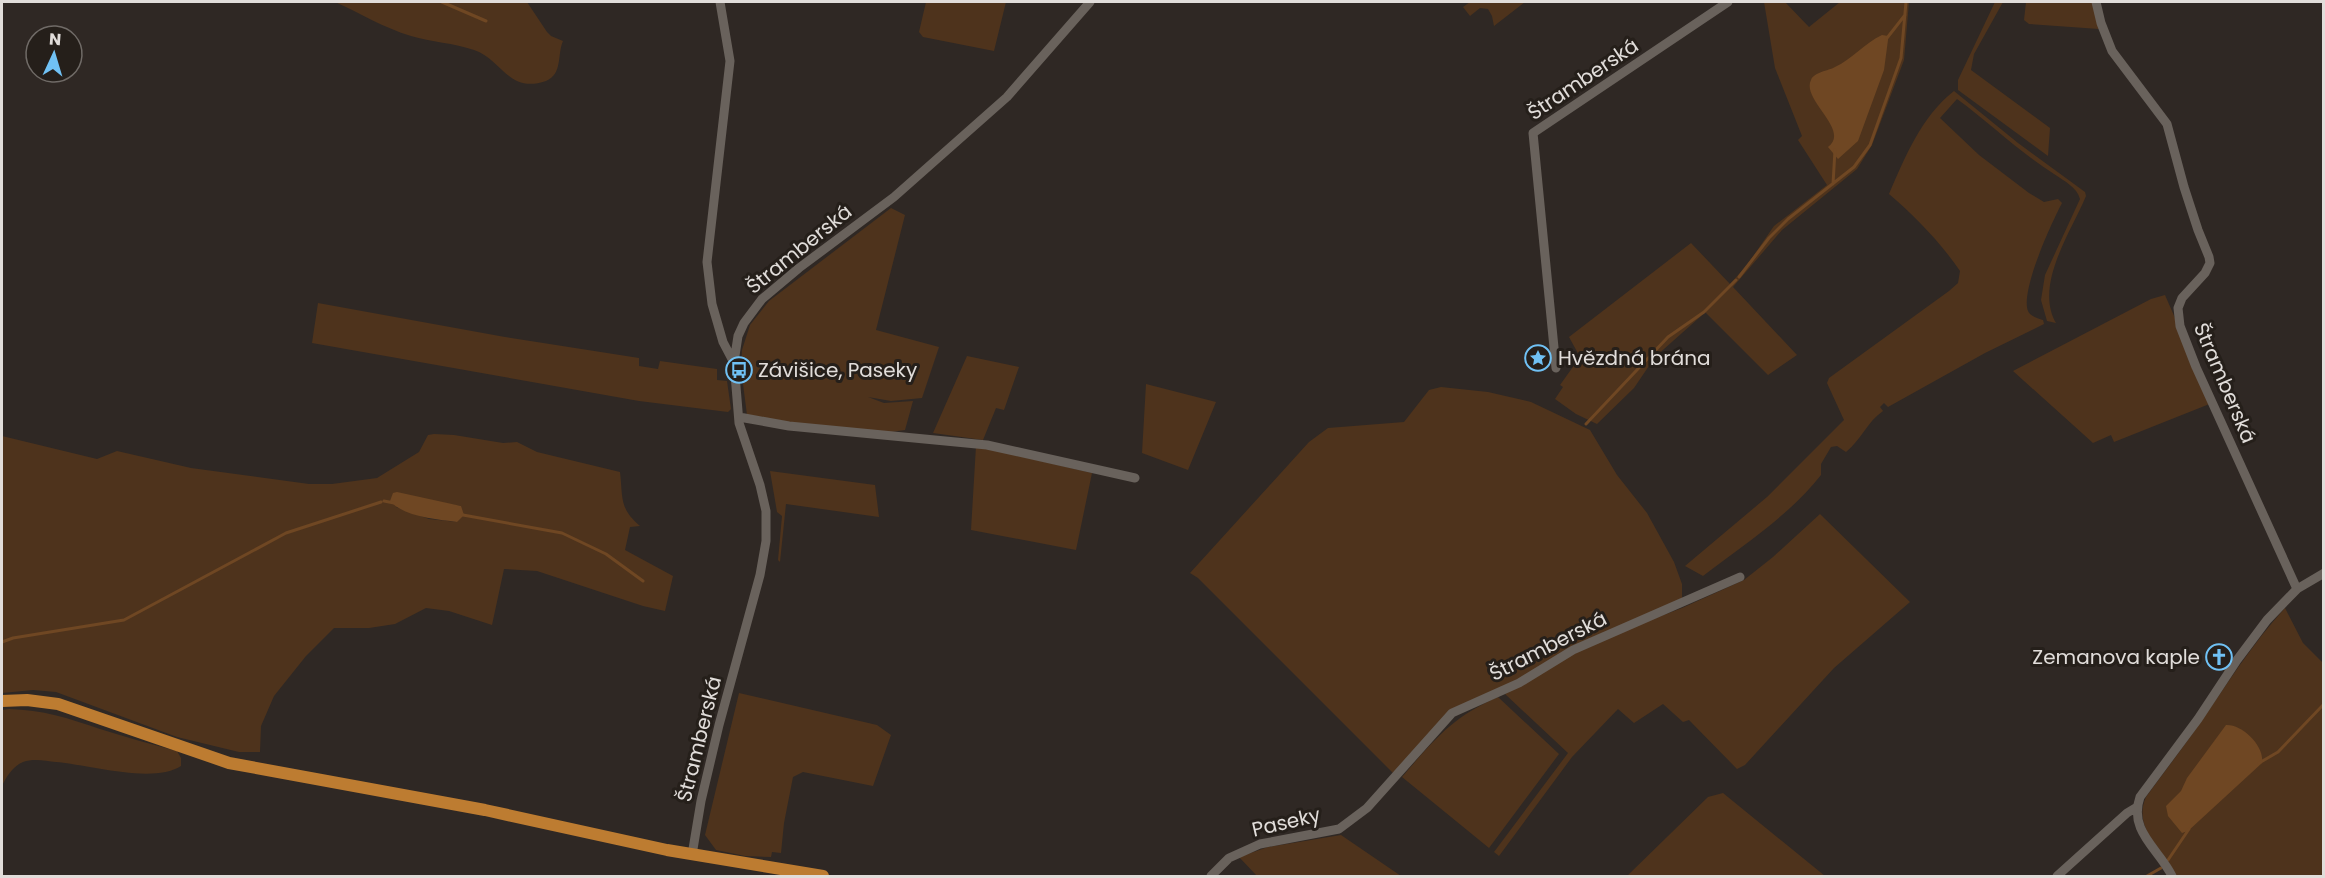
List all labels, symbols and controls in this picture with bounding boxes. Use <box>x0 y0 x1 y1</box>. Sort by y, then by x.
north arrow <box>24 24 84 84</box>
text: N <box>48 28 62 51</box>
street label: Štramberská <box>1522 32 1644 126</box>
street label: Štramberská <box>740 198 858 300</box>
street label: Štramberská <box>2187 319 2263 447</box>
place icon: Hvězdná brána <box>1523 343 1553 373</box>
place label: Hvězdná brána <box>1558 344 1711 372</box>
bus stop icon: Závišice, Paseky <box>724 355 754 385</box>
place label: Závišice, Paseky <box>758 356 917 384</box>
street label: Štramberská <box>1485 604 1611 688</box>
church icon: Zemanova kaple <box>2204 642 2234 672</box>
place label: Zemanova kaple <box>2032 643 2200 671</box>
street label: Štramberská <box>670 673 728 805</box>
street label: Paseky <box>1249 801 1323 843</box>

